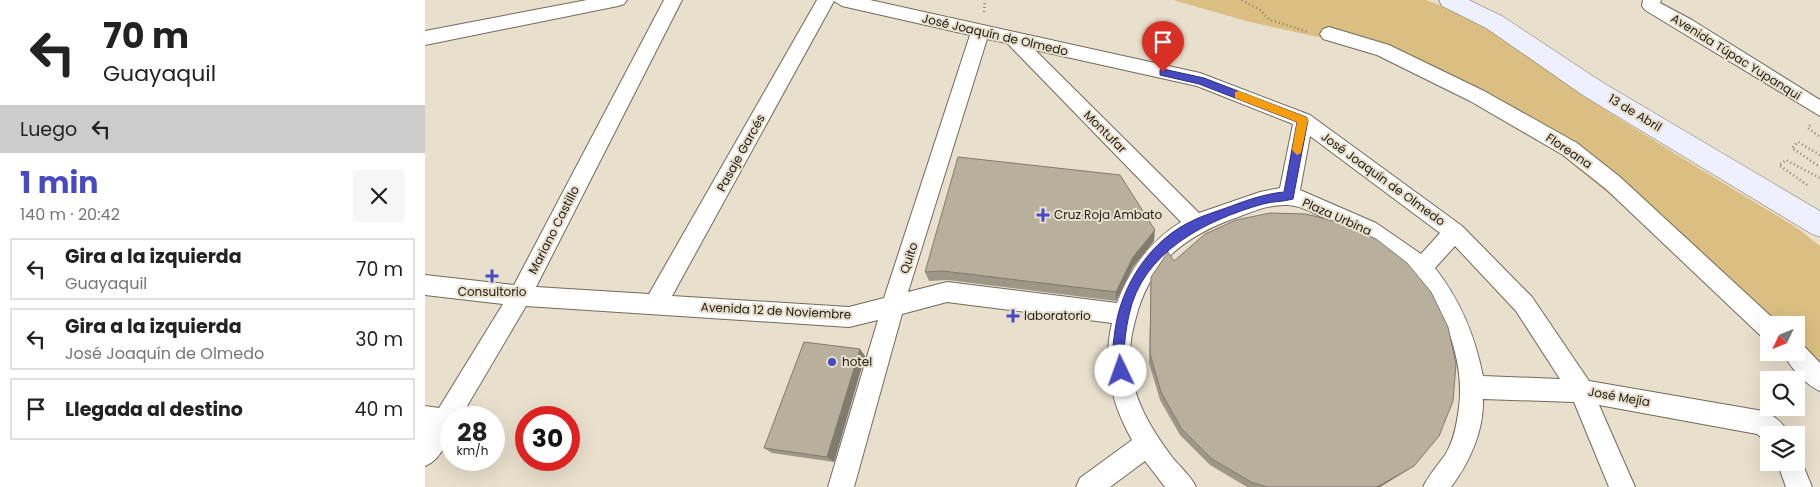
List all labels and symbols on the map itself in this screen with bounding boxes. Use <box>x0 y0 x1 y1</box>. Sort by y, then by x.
street label: José Joaquín de Olmedo <box>920 9 1070 60</box>
street label: Avenida Túpac Yupanqui <box>1668 9 1805 104</box>
pin <box>1142 21 1184 72</box>
street label: 13 de Abril <box>1605 90 1665 135</box>
street label: Montufar <box>1080 106 1131 157</box>
street label: Pasaje Garcés <box>712 111 769 194</box>
street label: José Joaquín de Olmedo <box>1318 128 1449 230</box>
street label: Floreana <box>1543 129 1596 172</box>
street label: Mariano Castillo <box>524 182 583 277</box>
street label: Plaza Urbina <box>1300 194 1375 239</box>
place label: Cruz Roja Ambato <box>1054 206 1162 223</box>
marker: Cruz Roja Ambato <box>1036 208 1050 222</box>
street label: Quito <box>895 240 922 276</box>
marker: Consultorio <box>485 269 499 283</box>
place label: Consultorio <box>458 283 527 300</box>
street label: Avenida 12 de Noviembre <box>700 298 852 323</box>
place label: laboratorio <box>1024 307 1091 324</box>
marker: laboratorio <box>1006 309 1020 323</box>
north arrow <box>1760 316 1805 361</box>
position arrow <box>1094 344 1146 396</box>
place label: hotel <box>842 353 872 370</box>
marker: hotel <box>826 356 838 368</box>
street label: José Mejía <box>1587 383 1651 410</box>
speed limit sign: 30 <box>515 406 580 471</box>

